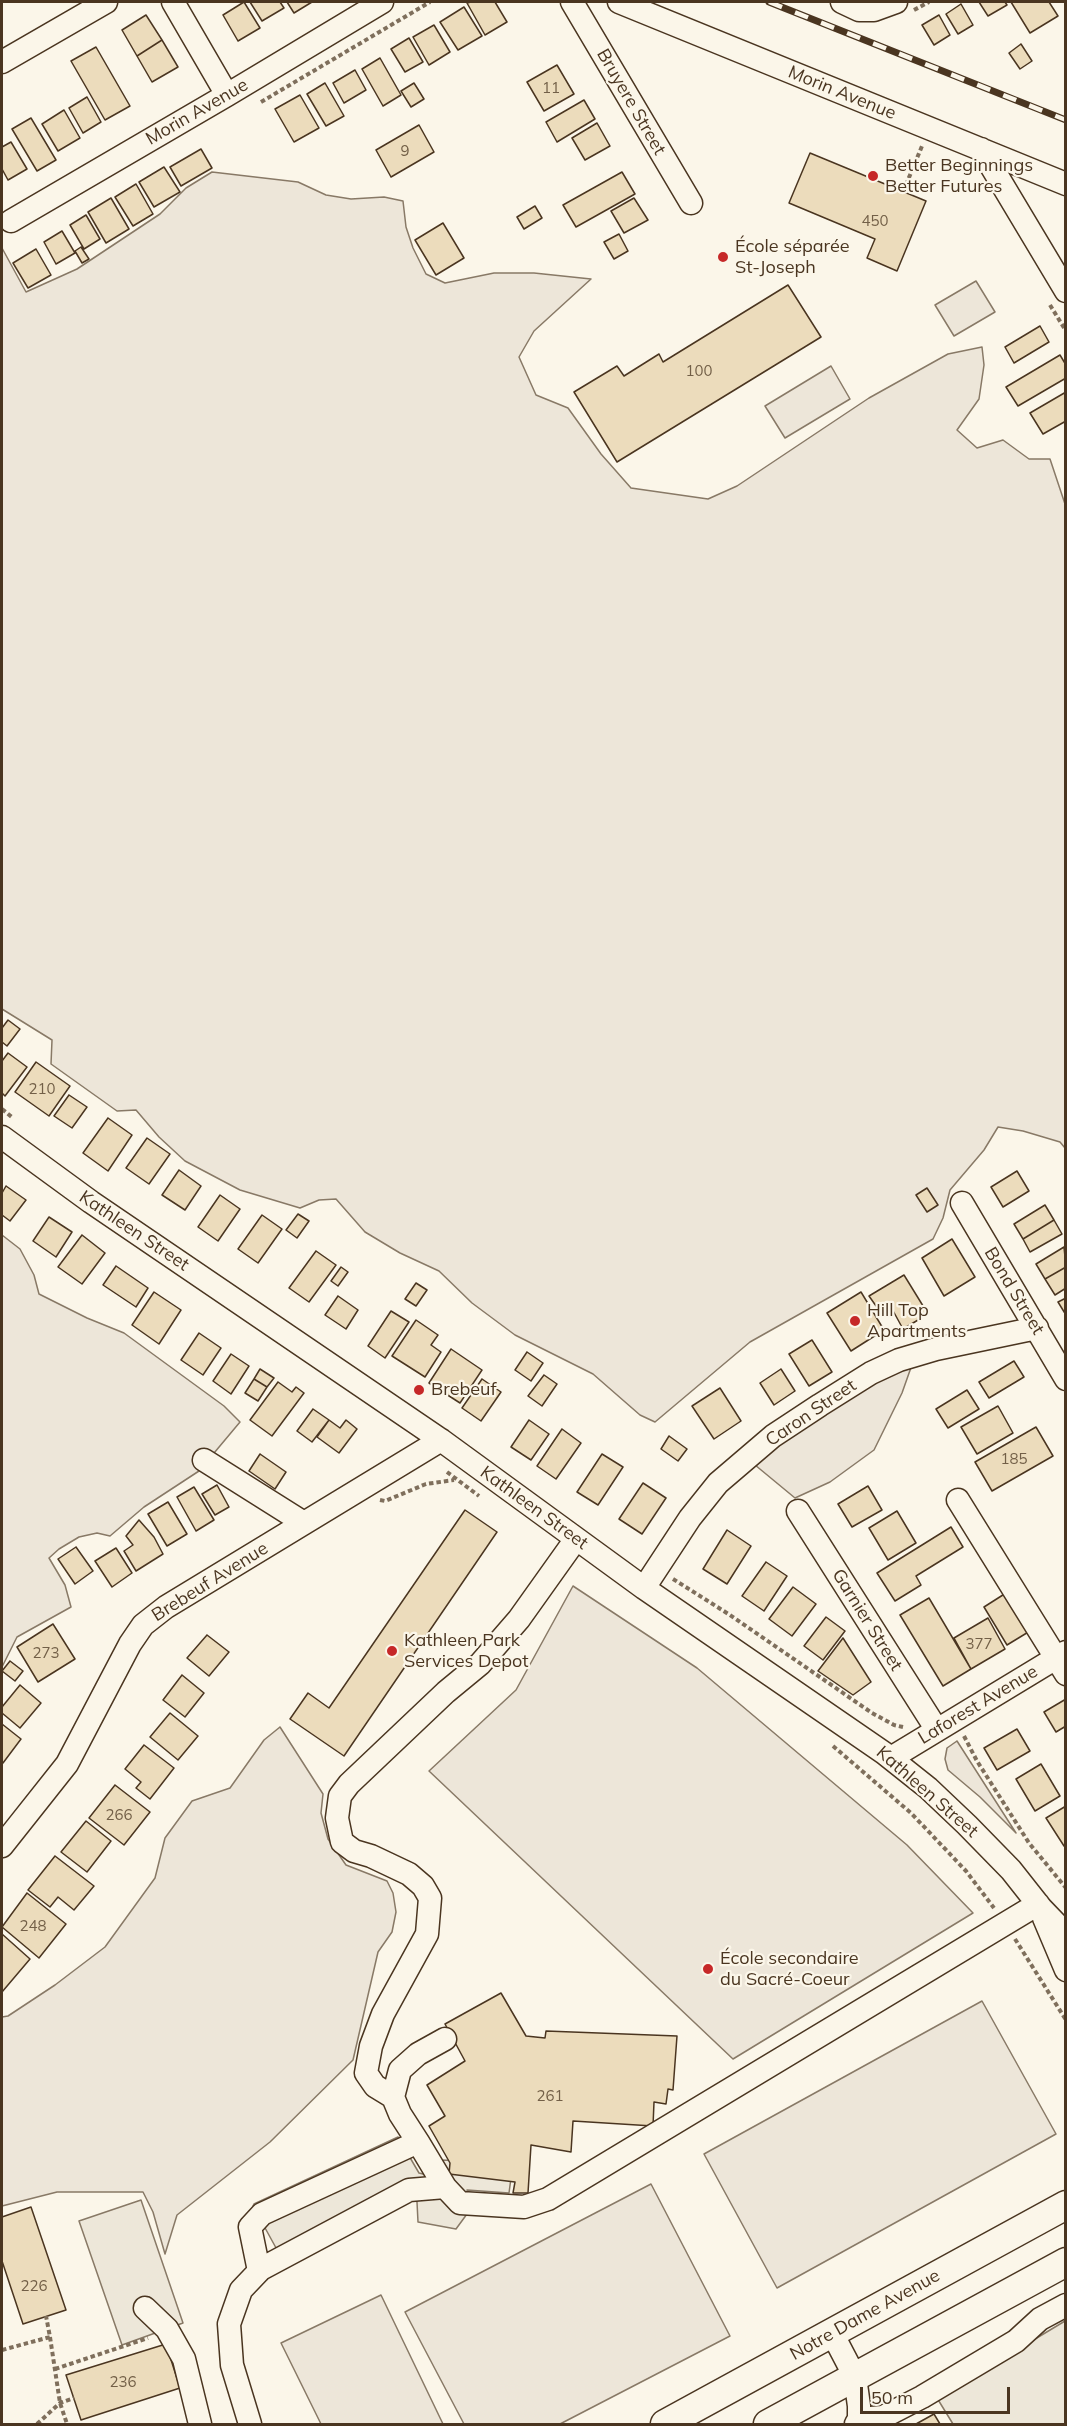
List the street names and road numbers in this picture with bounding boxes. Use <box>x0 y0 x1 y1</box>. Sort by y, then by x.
street label: Bruyere Street <box>592 45 670 159</box>
street label: Morin Avenue <box>785 62 899 124</box>
street label: Morin Avenue <box>142 74 252 150</box>
street label: Kathleen Street <box>75 1186 193 1276</box>
street label: Bond Street <box>979 1243 1049 1339</box>
street label: Caron Street <box>762 1375 860 1451</box>
street label: Kathleen Street <box>476 1462 592 1554</box>
street label: Brebeuf Avenue <box>148 1538 272 1626</box>
street label: Garnier Street <box>827 1565 907 1675</box>
street label: Laforest Avenue <box>914 1661 1042 1749</box>
street label: Kathleen Street <box>872 1742 982 1842</box>
street label: Notre Dame Avenue <box>786 2265 944 2365</box>

